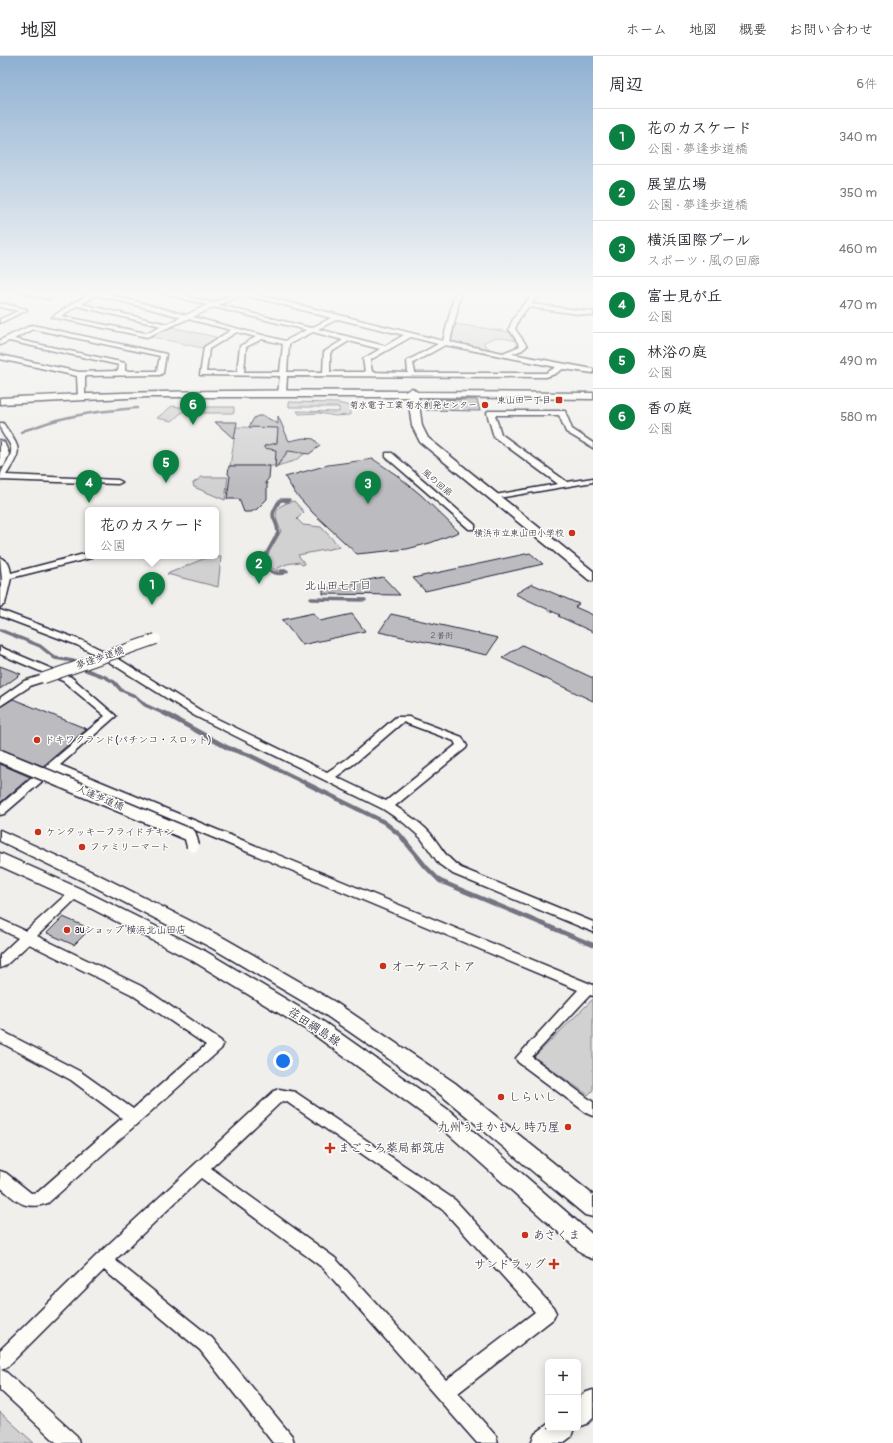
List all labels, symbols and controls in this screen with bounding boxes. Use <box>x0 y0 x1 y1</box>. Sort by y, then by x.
text: 地図 <box>20 18 58 42</box>
text: ホーム <box>626 21 667 38</box>
text: 地図 <box>689 21 717 38</box>
text: 概要 <box>739 21 767 38</box>
text: お問い合わせ <box>789 21 873 38</box>
text: 周辺 <box>609 74 643 95</box>
text: 6件 <box>856 76 877 92</box>
text: 花のカスケード <box>647 119 752 138</box>
text: 1 <box>619 129 625 145</box>
text: 340 m <box>839 129 877 145</box>
text: 公園 · 夢逢歩道橋 <box>647 141 748 157</box>
text: 展望広場 <box>647 175 707 194</box>
text: 2 <box>618 185 626 201</box>
text: 350 m <box>839 185 877 201</box>
text: 公園 · 夢逢歩道橋 <box>647 197 748 213</box>
text: 横浜国際プール <box>647 231 751 250</box>
text: 3 <box>618 241 626 257</box>
text: 460 m <box>839 241 877 257</box>
text: スポーツ · 風の回廊 <box>647 253 761 269</box>
text: 富士見が丘 <box>647 287 722 306</box>
text: 4 <box>618 297 626 313</box>
text: 470 m <box>839 297 877 313</box>
text: 公園 <box>647 309 673 325</box>
text: 林浴の庭 <box>647 343 707 362</box>
text: 5 <box>618 353 626 369</box>
text: 490 m <box>840 353 877 369</box>
text: 公園 <box>647 365 673 381</box>
pin: 6 <box>180 392 206 425</box>
place label: 東山田一丁目 <box>497 395 551 406</box>
marker: 東山田一丁目 <box>554 395 564 405</box>
text: 香の庭 <box>647 399 692 418</box>
place label: 菊水電子工業 菊水創発センター <box>349 400 477 411</box>
marker: 菊水電子工業 菊水創発センター <box>480 400 490 410</box>
text: 6 <box>618 409 626 425</box>
text: 580 m <box>840 409 877 425</box>
text: 公園 <box>647 421 673 437</box>
pin: 5 <box>153 450 179 483</box>
street label: 風の回廊 <box>420 467 454 499</box>
pin: 4 <box>76 470 102 503</box>
pin: 3 <box>355 471 381 504</box>
popup <box>85 507 219 559</box>
text: 花のカスケード <box>100 516 204 535</box>
place label: 横浜市立東山田小学校 <box>474 528 564 539</box>
marker: 横浜市立東山田小学校 <box>567 528 577 538</box>
text: 公園 <box>100 538 126 554</box>
pin: 2 <box>246 551 272 584</box>
pin: 1 <box>139 572 165 605</box>
district label: 北山田七丁目 <box>305 579 371 592</box>
house number: ２番街 <box>429 631 453 640</box>
street label: 夢逢歩道橋 <box>74 644 126 672</box>
place label: ドキワクランド(パチンコ・スロット) <box>45 734 212 746</box>
marker: ドキワクランド(パチンコ・スロット) <box>32 735 42 745</box>
street label: 人逢歩道橋 <box>75 783 125 813</box>
place label: ケンタッキーフライドチキン <box>46 826 175 838</box>
marker: ケンタッキーフライドチキン <box>33 827 43 837</box>
place label: ファミリーマート <box>90 841 170 853</box>
marker: ファミリーマート <box>77 842 87 852</box>
place label: auショップ 横浜北山田店 <box>75 924 186 936</box>
marker: auショップ 横浜北山田店 <box>62 925 72 935</box>
place label: オーケーストア <box>391 959 475 974</box>
marker: オーケーストア <box>378 961 388 971</box>
street label: 荏田綱島線 <box>285 1004 343 1050</box>
your location <box>273 1051 293 1071</box>
place label: しらいし <box>509 1090 557 1105</box>
marker: しらいし <box>496 1092 506 1102</box>
place label: 九州うまかもん 時乃屋 <box>437 1120 560 1135</box>
marker: 九州うまかもん 時乃屋 <box>563 1122 573 1132</box>
place label: まごころ薬局都筑店 <box>338 1141 446 1156</box>
marker: まごころ薬局都筑店 <box>325 1143 335 1153</box>
place label: あさくま <box>533 1228 580 1243</box>
marker: あさくま <box>520 1230 530 1240</box>
place label: サンドラッグ <box>474 1257 546 1272</box>
marker: サンドラッグ <box>549 1259 559 1269</box>
map controls <box>545 1359 581 1431</box>
button: + <box>545 1359 581 1395</box>
button: − <box>545 1395 581 1431</box>

